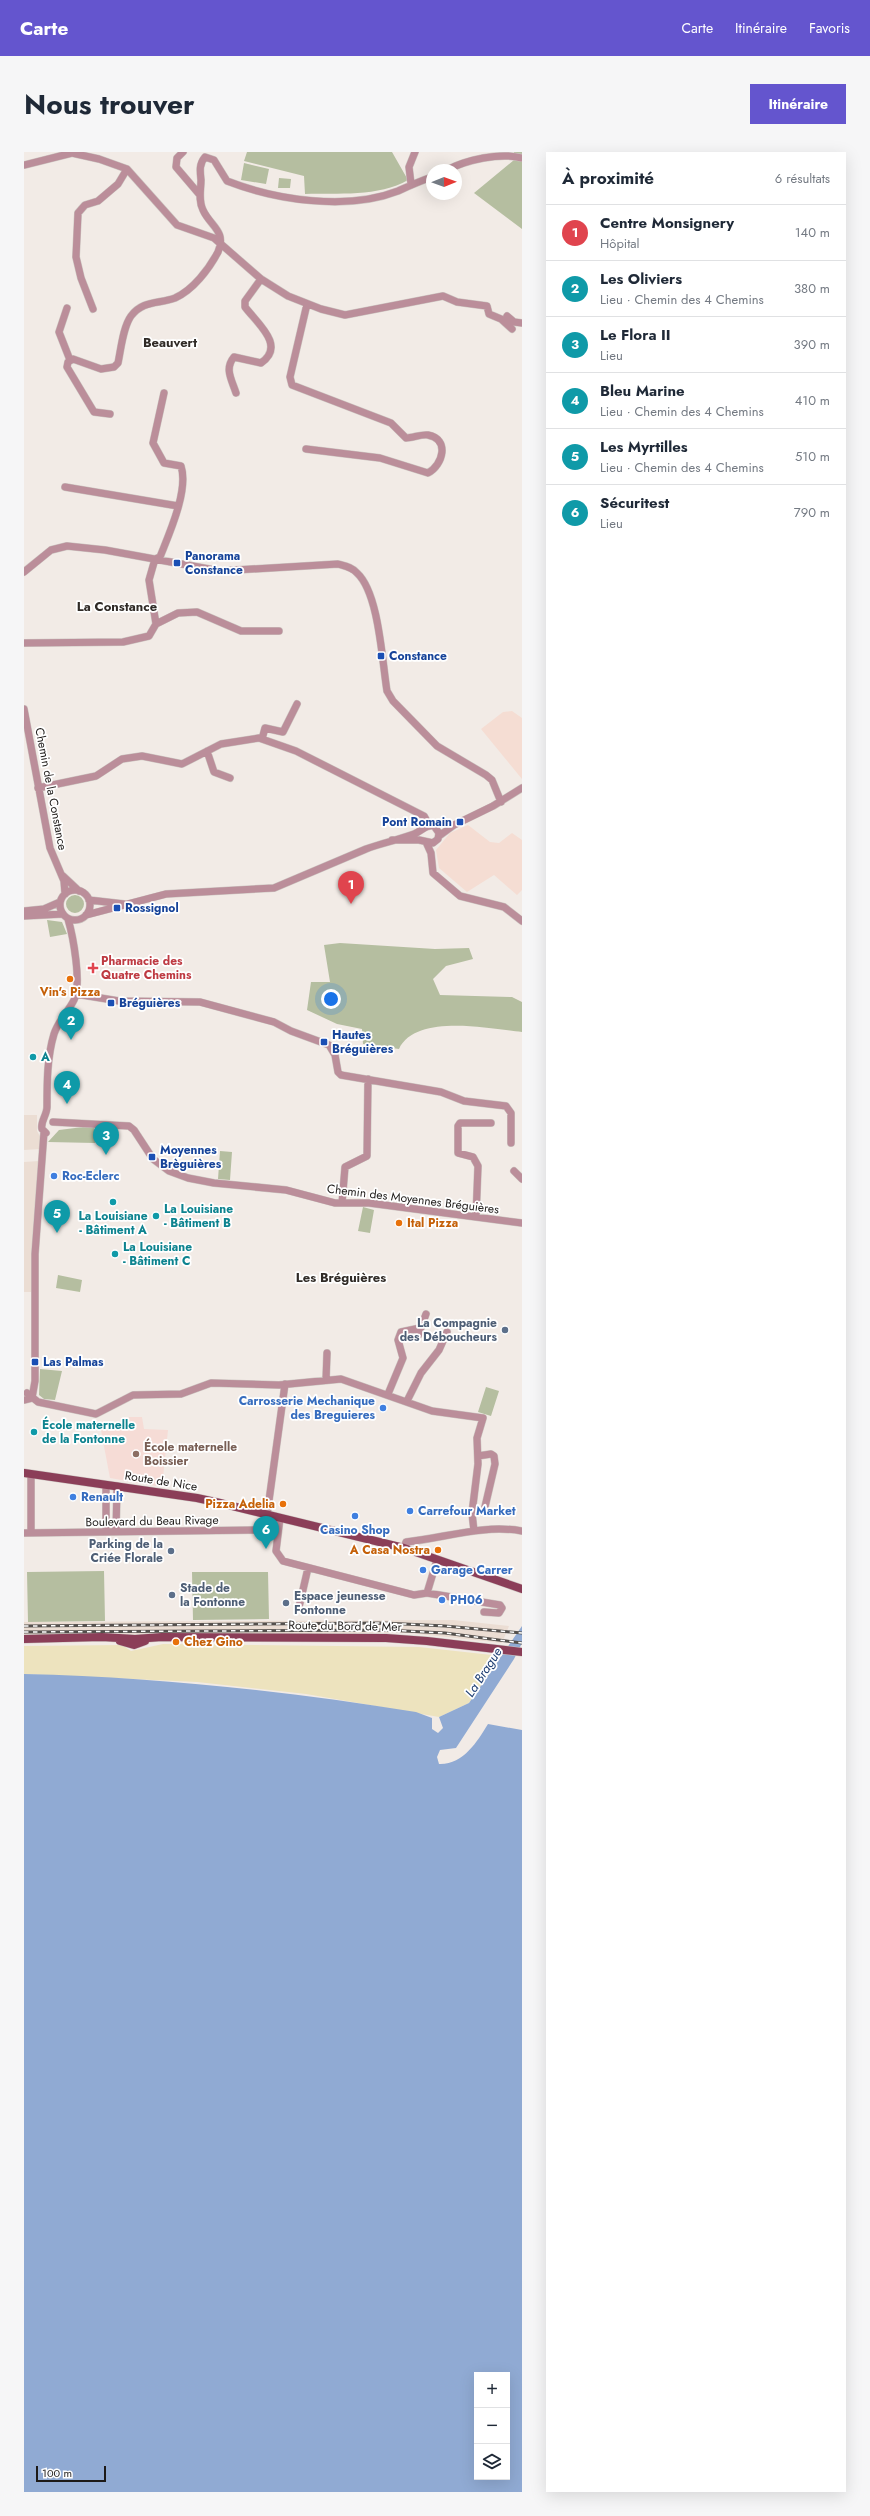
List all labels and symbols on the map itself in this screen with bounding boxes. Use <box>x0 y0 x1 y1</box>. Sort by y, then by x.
north arrow <box>426 164 462 200</box>
district label: Beauvert <box>143 333 198 352</box>
place label: Panorama Constance <box>185 547 243 579</box>
marker: Panorama Constance <box>172 558 182 568</box>
district label: La Constance <box>77 597 158 616</box>
place label: Constance <box>389 647 447 665</box>
marker: Constance <box>376 651 386 661</box>
street label: Chemin de la Constance <box>30 726 72 852</box>
place label: Pont Romain <box>382 813 452 831</box>
marker: Pont Romain <box>455 817 465 827</box>
pin: 1 <box>338 871 364 904</box>
place label: Rossignol <box>125 899 179 917</box>
marker: Rossignol <box>112 903 122 913</box>
place label: Pharmacie des Quatre Chemins <box>101 952 192 984</box>
marker: Pharmacie des Quatre Chemins <box>88 963 98 973</box>
marker: Vin's Pizza <box>65 974 75 984</box>
place label: Vin's Pizza <box>39 983 100 1001</box>
your location <box>321 989 341 1009</box>
place label: Bréguières <box>119 994 181 1012</box>
marker: Bréguières <box>106 998 116 1008</box>
pin: 2 <box>58 1007 84 1040</box>
place label: Hautes Bréguières <box>332 1026 394 1058</box>
marker: Hautes Bréguières <box>319 1037 329 1047</box>
place label: A <box>40 1048 50 1066</box>
marker: A <box>28 1052 38 1062</box>
pin: 4 <box>54 1071 80 1104</box>
pin: 3 <box>93 1122 119 1155</box>
place label: Moyennes Brèguières <box>160 1141 222 1173</box>
marker: Moyennes Brèguières <box>147 1152 157 1162</box>
place label: Roc-Eclerc <box>62 1167 119 1185</box>
marker: Roc-Eclerc <box>49 1171 59 1181</box>
street label: Chemin des Moyennes Bréguières <box>326 1180 500 1219</box>
marker: La Louisiane - Bâtiment A <box>108 1197 118 1207</box>
pin: 5 <box>44 1200 70 1233</box>
place label: La Louisiane - Bâtiment B <box>164 1200 233 1232</box>
place label: La Louisiane - Bâtiment A <box>78 1207 148 1239</box>
marker: La Louisiane - Bâtiment B <box>151 1211 161 1221</box>
place label: Ital Pizza <box>407 1214 458 1232</box>
marker: Ital Pizza <box>394 1218 404 1228</box>
place label: La Louisiane - Bâtiment C <box>123 1238 192 1270</box>
marker: La Louisiane - Bâtiment C <box>110 1249 120 1259</box>
district label: Les Bréguières <box>296 1268 386 1287</box>
place label: La Compagnie des Déboucheurs <box>400 1314 498 1346</box>
marker: La Compagnie des Déboucheurs <box>500 1325 510 1335</box>
place label: Las Palmas <box>43 1353 104 1371</box>
marker: Las Palmas <box>30 1357 40 1367</box>
place label: Carrosserie Mechanique des Breguieres <box>239 1392 376 1424</box>
marker: Carrosserie Mechanique des Breguieres <box>378 1403 388 1413</box>
place label: École maternelle de la Fontonne <box>42 1416 135 1448</box>
marker: École maternelle de la Fontonne <box>29 1427 39 1437</box>
place label: École maternelle Boissier <box>144 1438 237 1470</box>
marker: École maternelle Boissier <box>131 1449 141 1459</box>
street label: Route de Nice <box>123 1466 199 1496</box>
place label: Renault <box>81 1488 123 1506</box>
marker: Renault <box>68 1492 78 1502</box>
place label: Pizza Adelia <box>205 1495 275 1513</box>
marker: Pizza Adelia <box>278 1499 288 1509</box>
place label: Carrefour Market <box>418 1502 516 1520</box>
marker: Carrefour Market <box>405 1506 415 1516</box>
street label: Boulevard du Beau Rivage <box>85 1511 219 1531</box>
marker: Casino Shop <box>350 1511 360 1521</box>
pin: 6 <box>253 1516 279 1549</box>
place label: Casino Shop <box>320 1521 391 1539</box>
place label: Parking de la Criée Florale <box>89 1535 163 1567</box>
place label: A Casa Nostra <box>349 1541 430 1559</box>
marker: A Casa Nostra <box>433 1545 443 1555</box>
marker: Parking de la Criée Florale <box>166 1546 176 1556</box>
place label: Garage Carrer <box>431 1561 513 1579</box>
marker: Garage Carrer <box>418 1565 428 1575</box>
place label: Stade de la Fontonne <box>180 1579 245 1611</box>
place label: Espace jeunesse Fontonne <box>294 1587 386 1619</box>
marker: Stade de la Fontonne <box>167 1590 177 1600</box>
place label: PH06 <box>450 1591 483 1609</box>
marker: PH06 <box>437 1595 447 1605</box>
marker: Espace jeunesse Fontonne <box>281 1598 291 1608</box>
street label: Route du Bord de Mer <box>288 1616 403 1636</box>
place label: Chez Gino <box>184 1633 243 1651</box>
marker: Chez Gino <box>171 1637 181 1647</box>
water label: La Brague <box>460 1643 507 1701</box>
scale bar <box>36 2464 106 2483</box>

